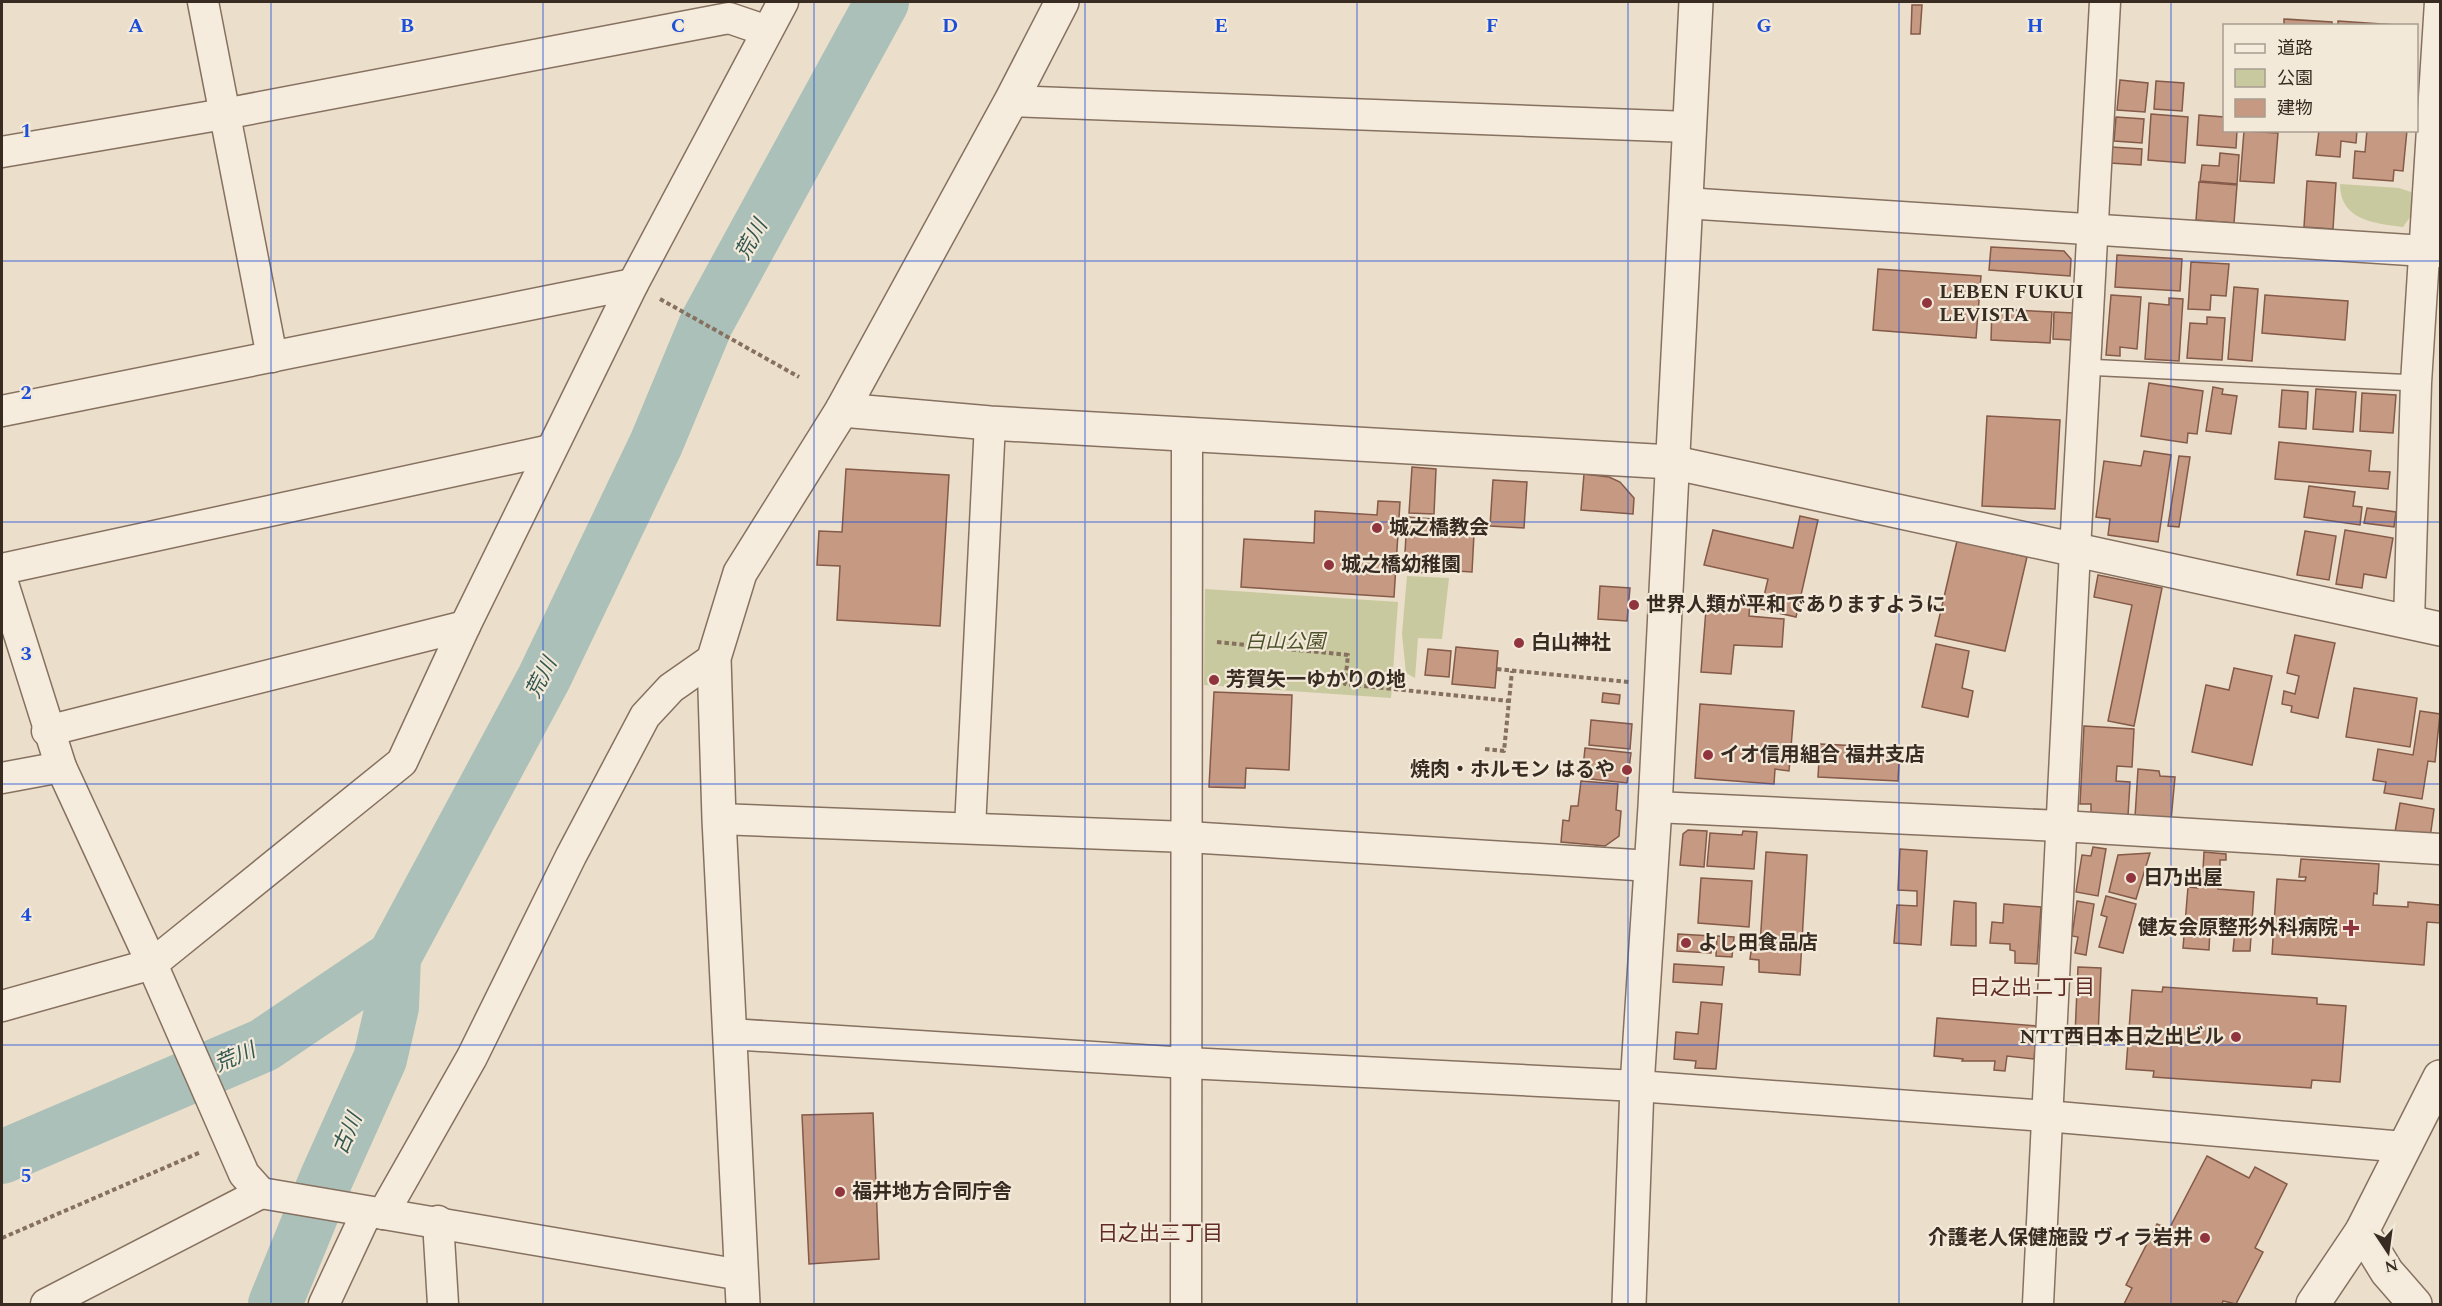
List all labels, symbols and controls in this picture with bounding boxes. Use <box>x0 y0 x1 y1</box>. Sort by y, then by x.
text: A <box>128 11 144 41</box>
text: B <box>400 11 414 41</box>
text: C <box>671 11 685 41</box>
text: D <box>942 11 958 41</box>
text: E <box>1214 11 1228 41</box>
text: F <box>1486 11 1498 41</box>
text: G <box>1756 11 1772 41</box>
text: H <box>2027 11 2043 41</box>
legend <box>2223 24 2418 132</box>
text: 道路 <box>2277 35 2313 62</box>
text: 公園 <box>2277 65 2313 92</box>
text: 建物 <box>2277 95 2313 122</box>
text: 1 <box>20 116 32 146</box>
water label: 荒川 <box>728 212 777 266</box>
place label: LEBEN FUKUI LEVISTA <box>1939 277 2084 330</box>
marker: LEBEN FUKUI LEVISTA <box>1920 296 1934 310</box>
text: 2 <box>20 378 32 408</box>
place label: 城之橋教会 <box>1389 513 1489 543</box>
marker: 城之橋教会 <box>1370 521 1384 535</box>
place label: 城之橋幼稚園 <box>1341 550 1461 580</box>
marker: 城之橋幼稚園 <box>1322 558 1336 572</box>
place label: 世界人類が平和でありますように <box>1646 590 1946 620</box>
marker: 世界人類が平和でありますように <box>1627 598 1641 612</box>
park label: 白山公園 <box>1245 627 1328 657</box>
place label: 白山神社 <box>1531 628 1611 658</box>
marker: 白山神社 <box>1512 636 1526 650</box>
text: 3 <box>20 639 32 669</box>
water label: 荒川 <box>518 650 567 704</box>
place label: 芳賀矢一ゆかりの地 <box>1226 665 1406 695</box>
marker: 芳賀矢一ゆかりの地 <box>1207 673 1221 687</box>
place label: イオ信用組合 福井支店 <box>1720 740 1925 770</box>
marker: イオ信用組合 福井支店 <box>1701 748 1715 762</box>
place label: 焼肉・ホルモン はるや <box>1410 755 1615 785</box>
marker: 焼肉・ホルモン はるや <box>1620 763 1634 777</box>
place label: 日乃出屋 <box>2143 863 2223 893</box>
marker: 日乃出屋 <box>2124 871 2138 885</box>
text: 4 <box>20 900 32 930</box>
place label: 健友会原整形外科病院 <box>2138 913 2338 943</box>
marker: 健友会原整形外科病院 <box>2342 919 2360 937</box>
place label: よし田食品店 <box>1698 928 1818 958</box>
marker: よし田食品店 <box>1679 936 1693 950</box>
district label: 日之出二丁目 <box>1969 972 2095 1004</box>
place label: NTT西日本日之出ビル <box>2020 1022 2224 1052</box>
marker: NTT西日本日之出ビル <box>2229 1030 2243 1044</box>
water label: 荒川 <box>209 1034 262 1081</box>
water label: 古川 <box>325 1107 372 1160</box>
text: 5 <box>20 1161 32 1191</box>
place label: 福井地方合同庁舎 <box>852 1177 1012 1207</box>
marker: 福井地方合同庁舎 <box>833 1185 847 1199</box>
district label: 日之出三丁目 <box>1097 1218 1223 1250</box>
north arrow <box>2358 1222 2418 1282</box>
place label: 介護老人保健施設 ヴィラ岩井 <box>1928 1223 2193 1253</box>
marker: 介護老人保健施設 ヴィラ岩井 <box>2198 1231 2212 1245</box>
text: N <box>2382 1252 2400 1279</box>

